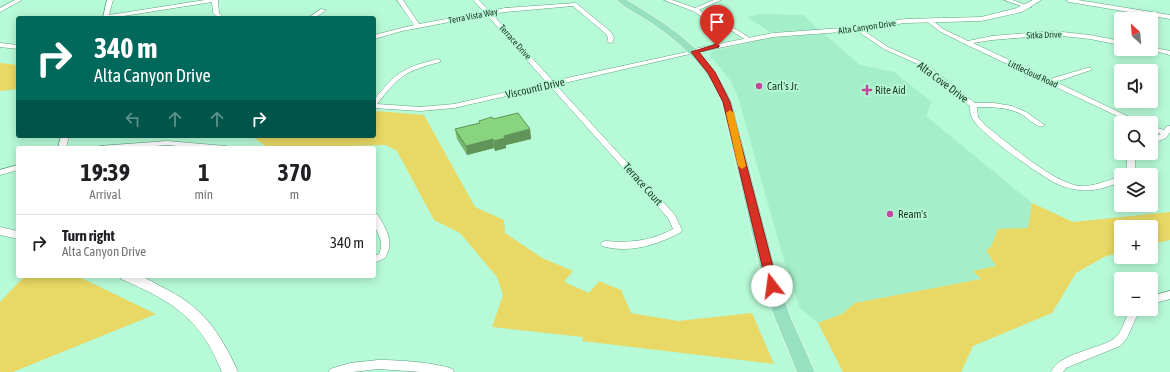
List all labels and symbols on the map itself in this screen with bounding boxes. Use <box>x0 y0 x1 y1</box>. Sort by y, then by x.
pin <box>700 5 734 46</box>
street label: Terra Vista Way <box>448 6 499 26</box>
north arrow <box>1114 12 1158 56</box>
street label: Alta Canyon Drive <box>837 18 897 36</box>
street label: Terrace Drive <box>497 23 533 61</box>
street label: Sitka Drive <box>1026 29 1062 41</box>
street label: Littlecloud Road <box>1006 58 1060 90</box>
street label: Alta Cove Drive <box>915 59 971 105</box>
street label: Viscounti Drive <box>504 75 566 101</box>
place label: Carl's Jr. <box>767 80 799 92</box>
marker: Carl's Jr. <box>754 81 764 91</box>
place label: Rite Aid <box>875 84 906 96</box>
marker: Rite Aid <box>862 85 872 95</box>
street label: Terrace Court <box>621 160 665 208</box>
place label: Ream's <box>898 208 927 220</box>
marker: Ream's <box>885 209 895 219</box>
position arrow <box>751 265 793 307</box>

